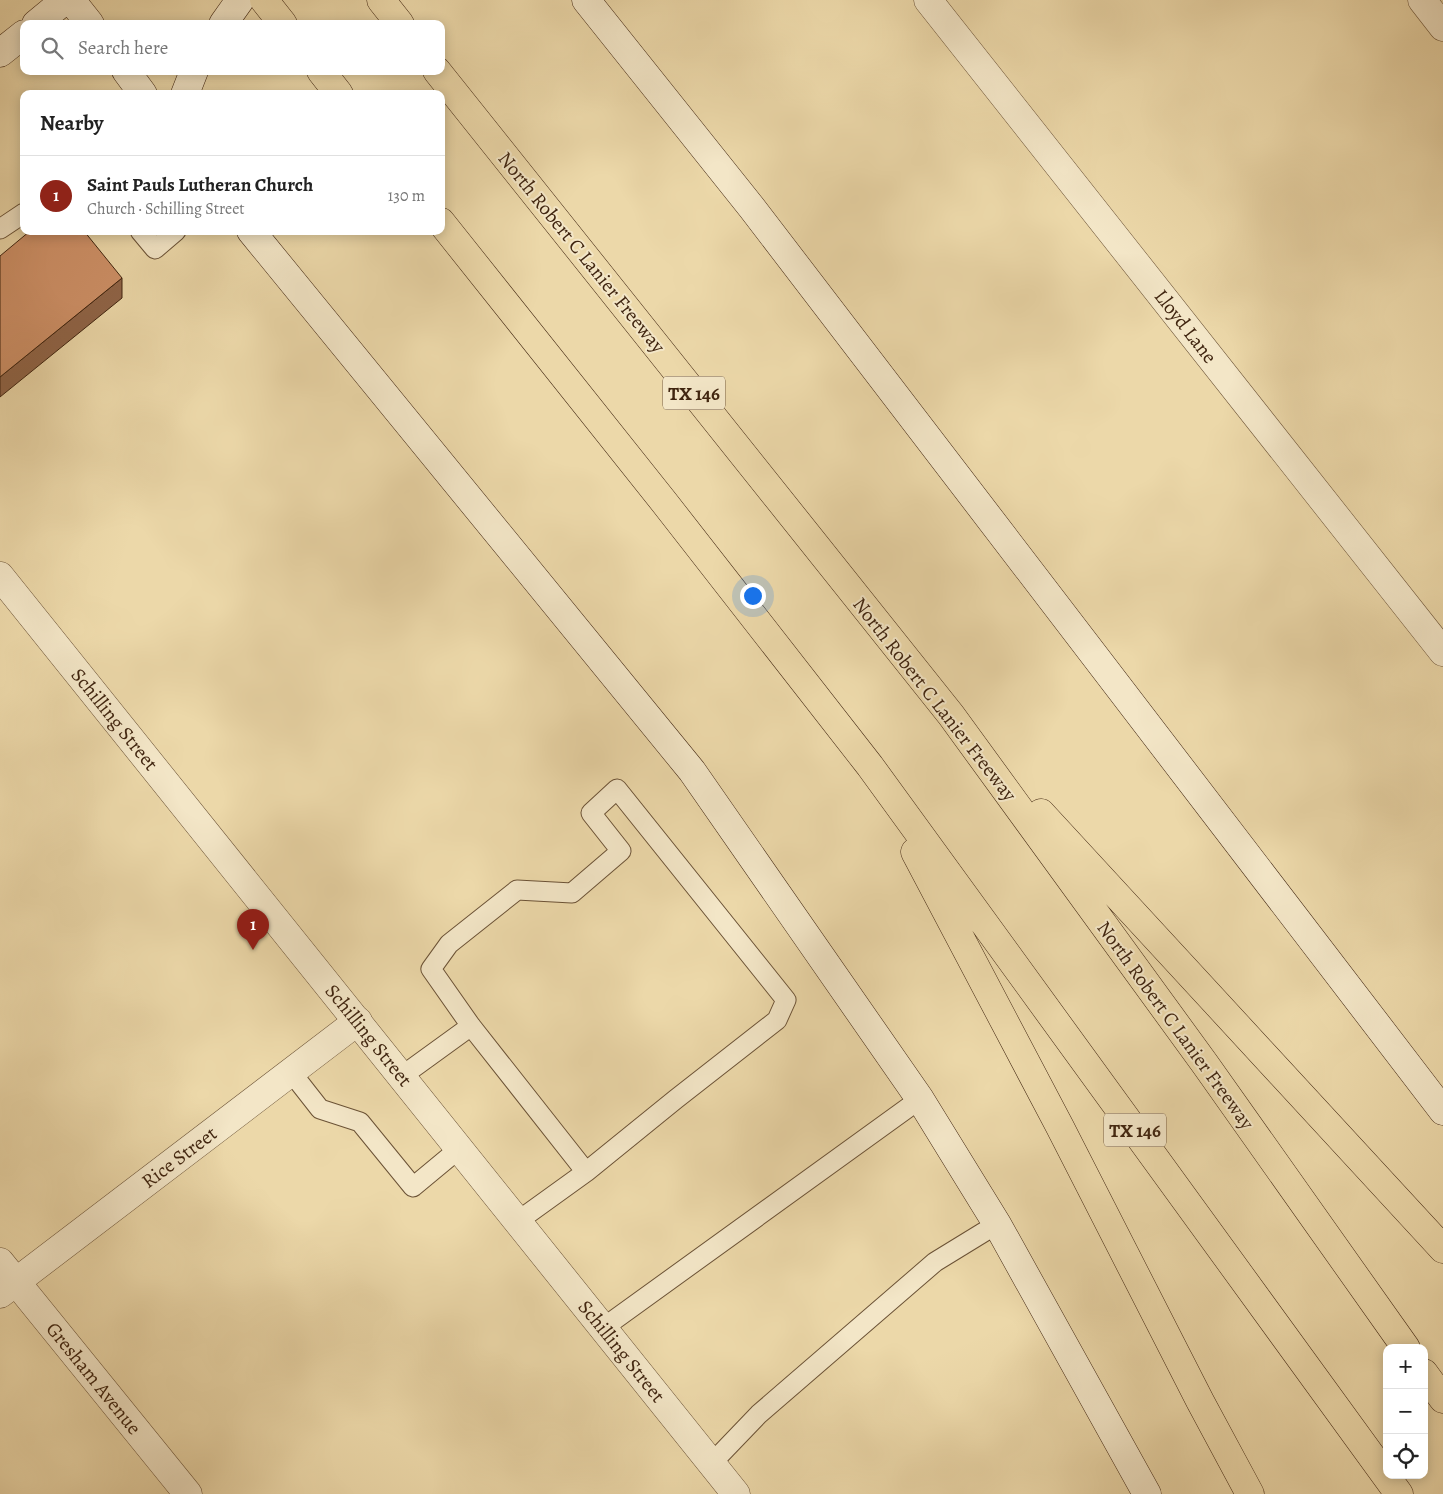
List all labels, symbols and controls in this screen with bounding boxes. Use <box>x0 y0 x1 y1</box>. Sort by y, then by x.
search box <box>20 20 445 75</box>
icon: search <box>38 34 66 62</box>
text: Search here <box>78 35 168 61</box>
text: Nearby <box>40 109 103 137</box>
street label: North Robert C Lanier Freeway <box>492 146 672 359</box>
text: Saint Pauls Lutheran Church <box>87 172 313 198</box>
text: 1 <box>53 185 59 207</box>
text: 130 m <box>388 185 425 207</box>
text: Church · Schilling Street <box>87 198 245 220</box>
street label: Lloyd Lane <box>1148 284 1223 369</box>
road number: TX 146 <box>663 376 725 409</box>
your location <box>740 583 766 609</box>
street label: North Robert C Lanier Freeway <box>846 592 1023 808</box>
street label: Schilling Street <box>65 662 165 777</box>
pin: 1 <box>237 909 269 950</box>
street label: North Robert C Lanier Freeway <box>1091 916 1261 1136</box>
street label: Schilling Street <box>319 978 419 1093</box>
road number: TX 146 <box>1104 1114 1166 1146</box>
street label: Rice Street <box>136 1120 223 1195</box>
street label: Schilling Street <box>572 1294 672 1409</box>
street label: Gresham Avenue <box>40 1316 147 1440</box>
map controls <box>1383 1344 1428 1479</box>
button: + <box>1383 1344 1428 1389</box>
button: − <box>1383 1389 1428 1434</box>
button: locate <box>1383 1434 1428 1479</box>

